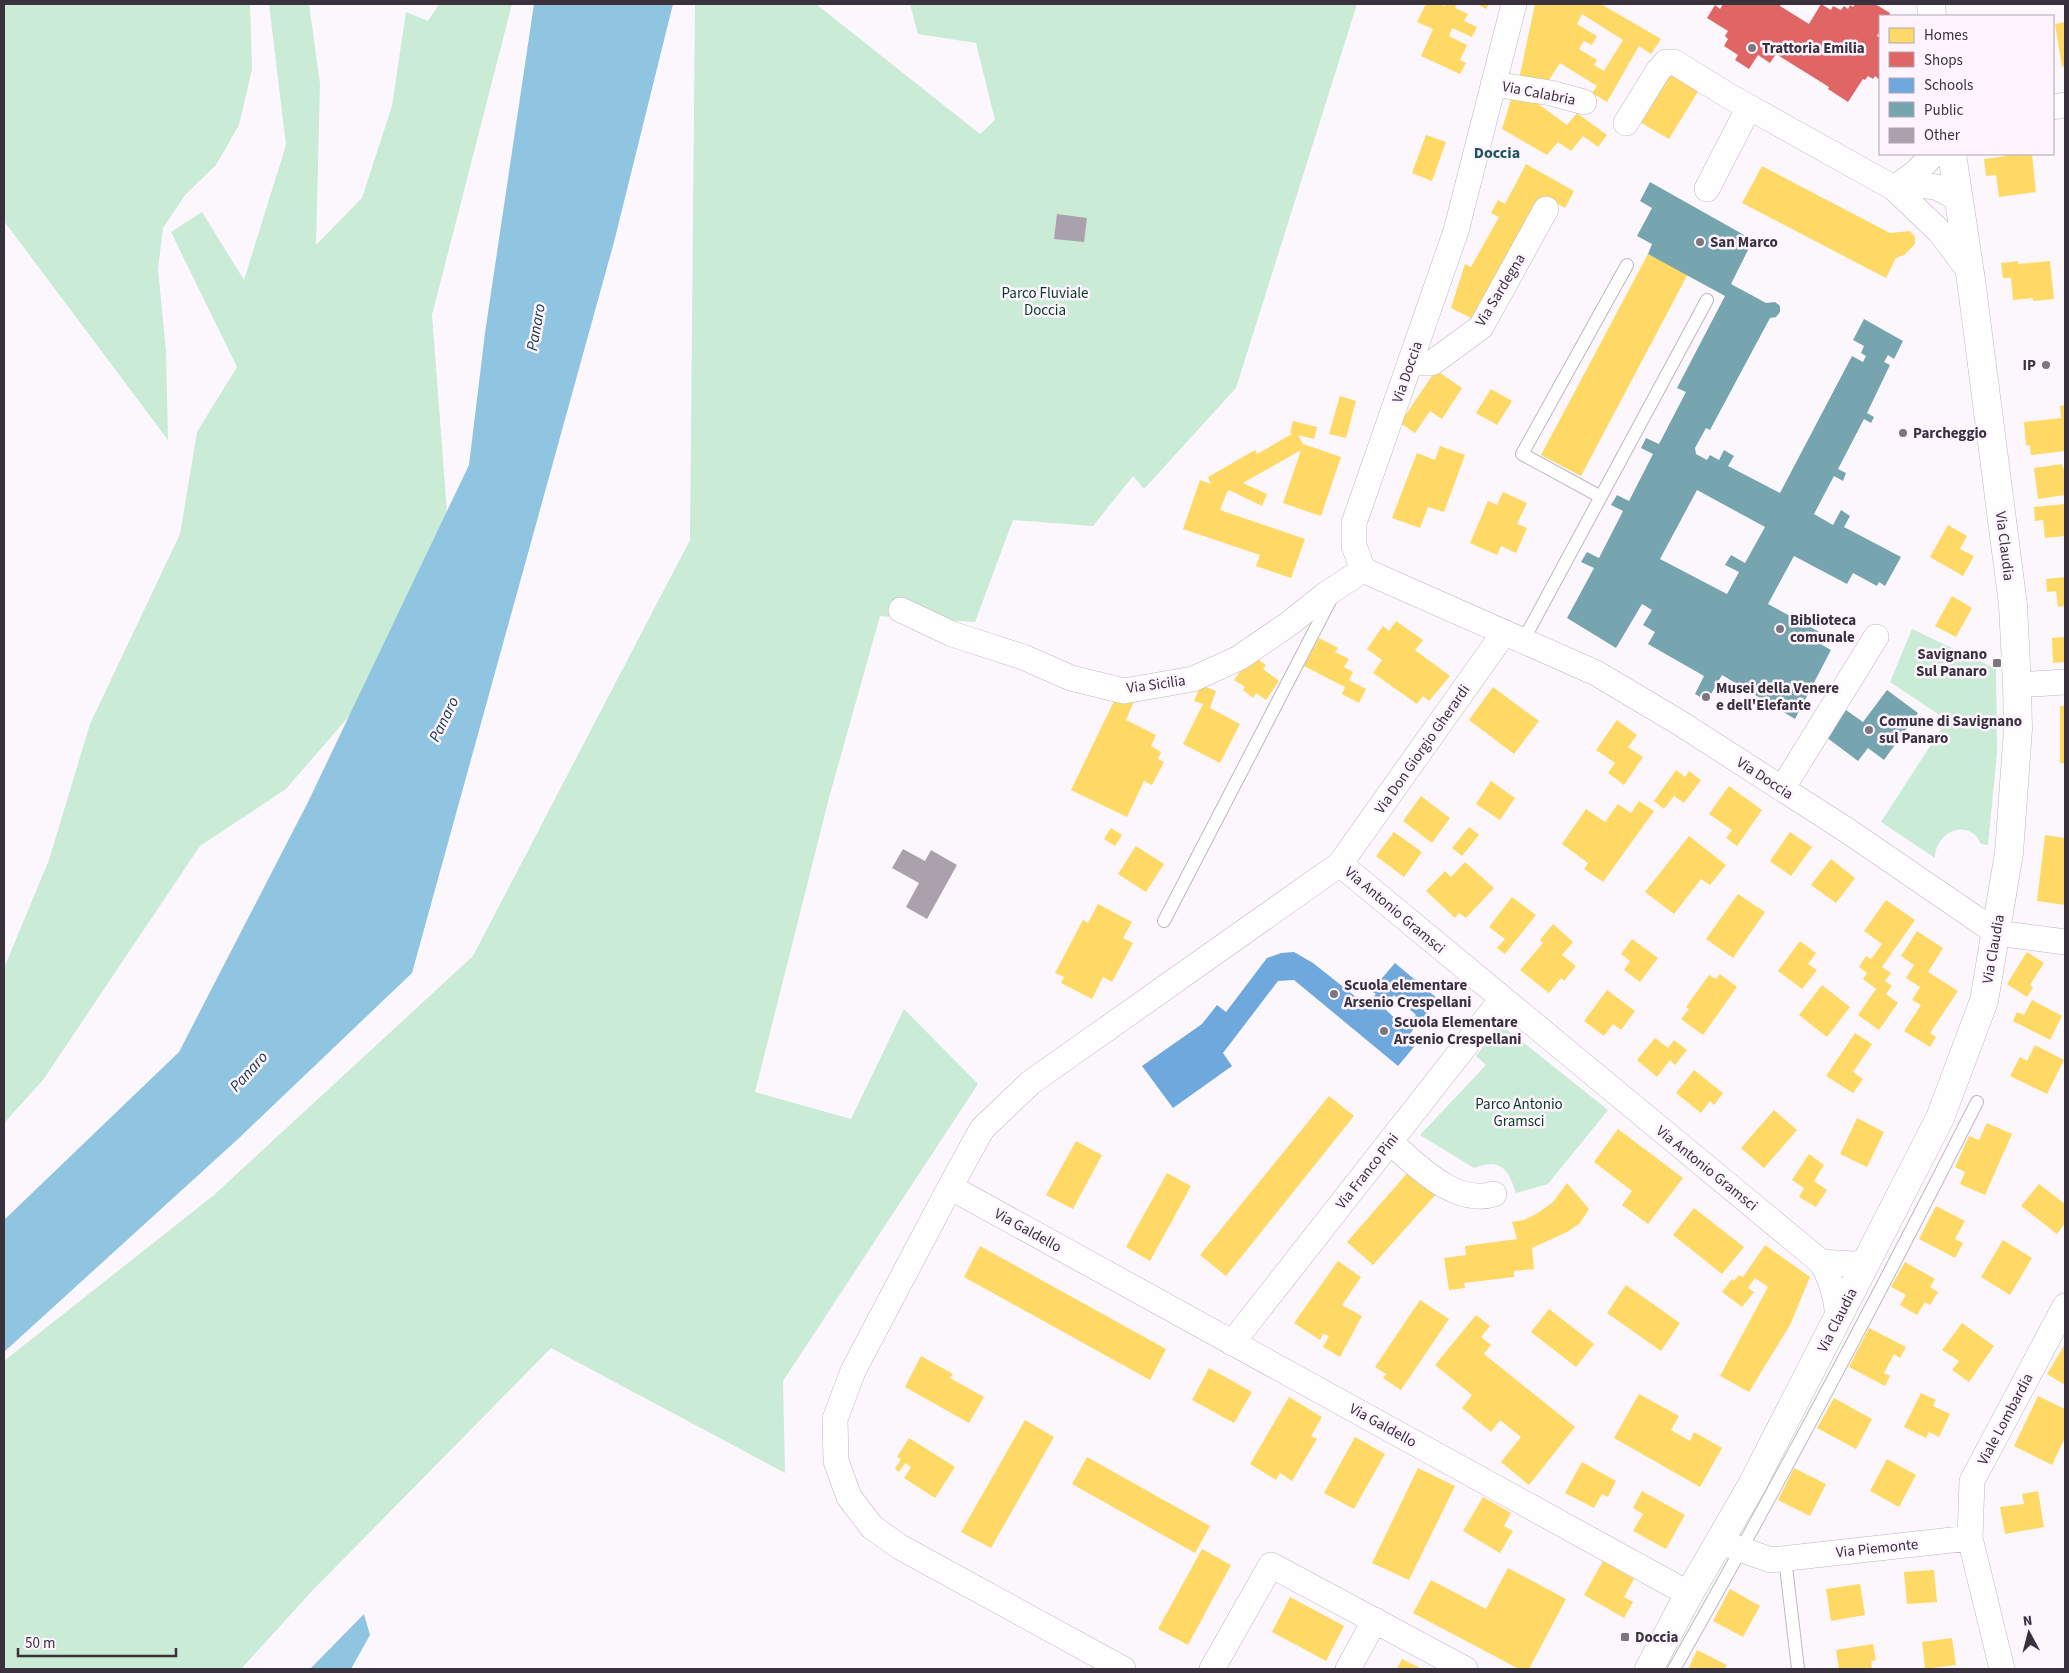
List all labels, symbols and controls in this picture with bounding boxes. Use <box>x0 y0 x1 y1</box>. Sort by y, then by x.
legend <box>1879 15 2054 155</box>
text: Homes <box>1924 25 1968 46</box>
place label: Trattoria Emilia <box>1762 38 1865 59</box>
marker: Trattoria Emilia <box>1746 42 1758 54</box>
text: Shops <box>1924 50 1963 71</box>
text: Schools <box>1924 75 1973 96</box>
street label: Via Calabria <box>1500 76 1577 111</box>
text: Public <box>1924 100 1963 121</box>
text: Other <box>1924 125 1961 146</box>
district label: Doccia <box>1474 142 1520 164</box>
place label: San Marco <box>1710 232 1778 253</box>
marker: San Marco <box>1694 236 1706 248</box>
street label: Via Sardegna <box>1470 250 1530 331</box>
park label: Parco Fluviale Doccia <box>1001 283 1089 321</box>
water label: Panaro <box>521 302 551 353</box>
street label: Via Doccia <box>1387 339 1428 406</box>
place label: IP <box>2023 355 2036 376</box>
marker: IP <box>2040 359 2052 371</box>
place label: Parcheggio <box>1913 423 1987 444</box>
marker: Parcheggio <box>1897 427 1909 439</box>
street label: Via Claudia <box>1990 510 2019 582</box>
place label: Biblioteca comunale <box>1790 610 1856 648</box>
marker: Biblioteca comunale <box>1774 623 1786 635</box>
place label: Savignano Sul Panaro <box>1916 644 1987 682</box>
marker: Savignano Sul Panaro <box>1991 657 2003 669</box>
street label: Via Sicilia <box>1125 670 1187 699</box>
place label: Musei della Venere e dell'Elefante <box>1716 678 1839 716</box>
street label: Via Don Giorgio Gherardi <box>1370 680 1475 818</box>
marker: Musei della Venere e dell'Elefante <box>1700 691 1712 703</box>
water label: Panaro <box>424 693 464 746</box>
place label: Comune di Savignano sul Panaro <box>1879 711 2022 749</box>
marker: Comune di Savignano sul Panaro <box>1863 724 1875 736</box>
street label: Via Doccia <box>1732 752 1797 805</box>
street label: Via Antonio Gramsci <box>1340 862 1449 959</box>
street label: Via Claudia <box>1977 913 2010 985</box>
place label: Scuola elementare Arsenio Crespellani <box>1343 975 1471 1013</box>
marker: Scuola elementare Arsenio Crespellani <box>1328 988 1340 1000</box>
place label: Scuola Elementare Arsenio Crespellani <box>1393 1012 1521 1050</box>
marker: Scuola Elementare Arsenio Crespellani <box>1378 1025 1390 1037</box>
water label: Panaro <box>225 1047 273 1097</box>
park label: Parco Antonio Gramsci <box>1475 1094 1563 1132</box>
street label: Via Antonio Gramsci <box>1651 1121 1762 1216</box>
street label: Via Franco Pini <box>1331 1129 1404 1214</box>
street label: Via Galdello <box>990 1203 1065 1258</box>
street label: Via Claudia <box>1812 1284 1863 1356</box>
street label: Viale Lombardia <box>1972 1370 2038 1469</box>
street label: Via Galdello <box>1345 1398 1420 1453</box>
street label: Via Piemonte <box>1835 1534 1919 1563</box>
north arrow <box>2004 1608 2054 1658</box>
text: N <box>2022 1611 2033 1632</box>
scale bar <box>18 1626 175 1658</box>
place label: Doccia <box>1635 1627 1679 1648</box>
marker: Doccia <box>1619 1631 1631 1643</box>
text: 50 m <box>25 1633 55 1654</box>

